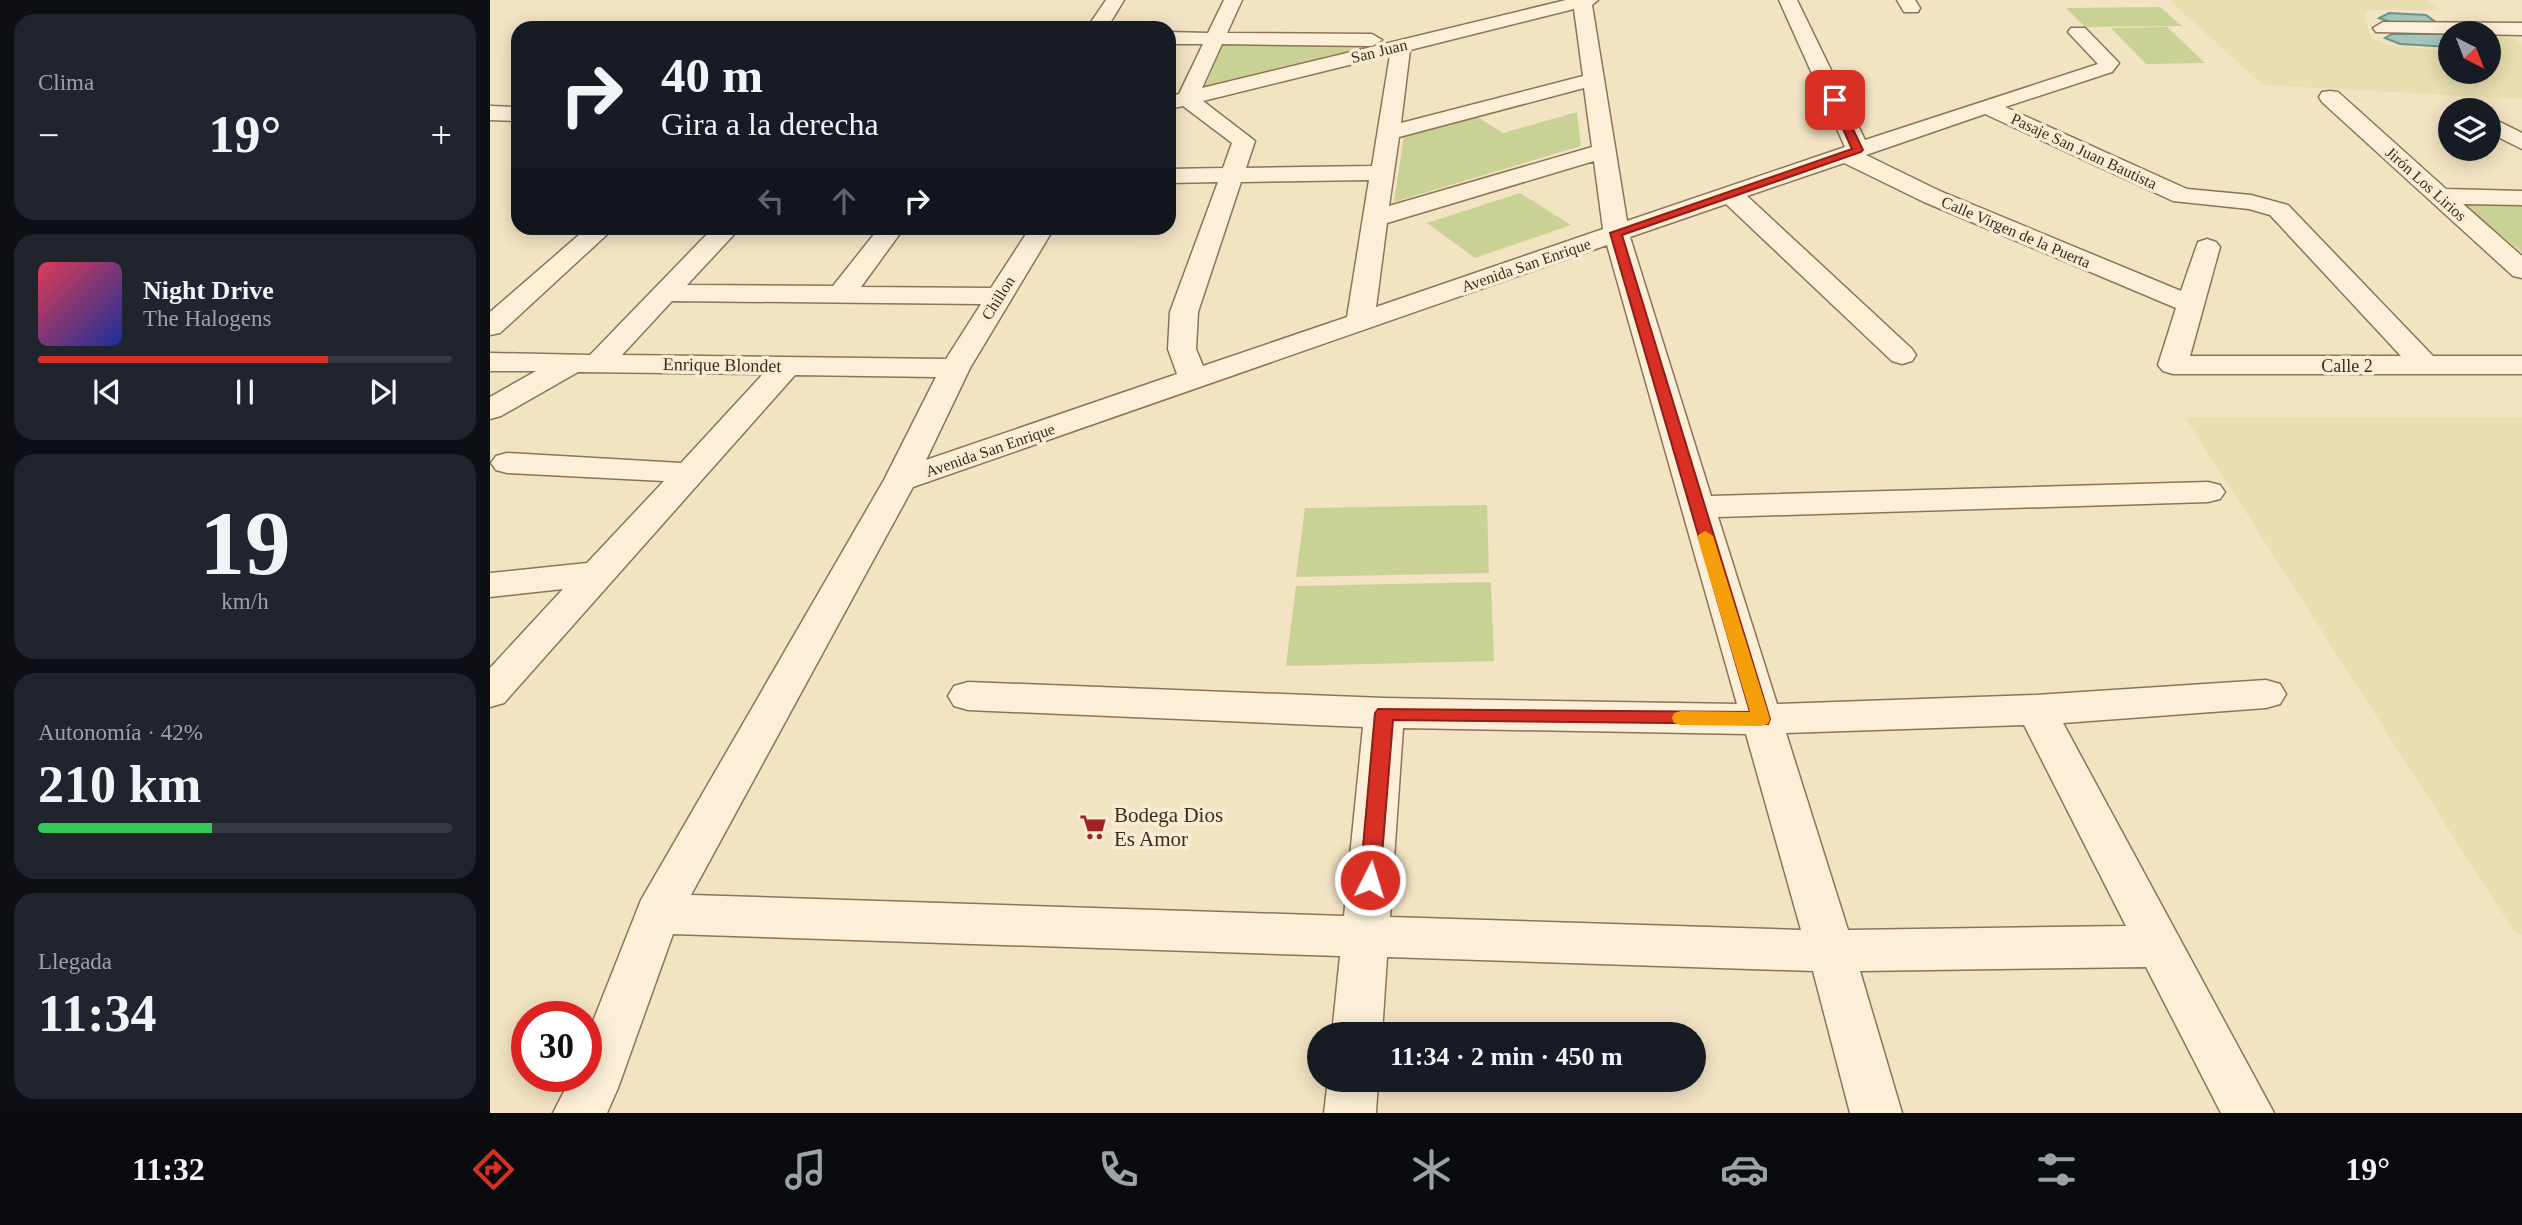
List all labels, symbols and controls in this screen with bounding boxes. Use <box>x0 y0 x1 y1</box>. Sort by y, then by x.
north arrow <box>2438 21 2501 84</box>
map controls <box>2438 21 2501 161</box>
street label: San Juan <box>1349 36 1409 66</box>
text: 40 m <box>661 48 763 103</box>
icon: right <box>546 49 637 140</box>
text: Clima <box>38 70 94 95</box>
pin <box>1805 70 1865 130</box>
icon: arrive <box>1816 81 1854 119</box>
button: layers <box>2438 98 2501 161</box>
text: 19° <box>209 106 281 163</box>
text: Gira a la derecha <box>661 106 879 142</box>
street label: Pasaje San Juan Bautista <box>2008 110 2159 193</box>
text: − <box>38 114 59 156</box>
text: + <box>431 114 452 156</box>
street label: Jirón Los Lirios <box>2382 143 2470 225</box>
icon: left <box>752 182 790 220</box>
icon: ahead <box>825 182 863 220</box>
icon: right <box>898 182 936 220</box>
street label: Calle Virgen de la Puerta <box>1939 193 2093 272</box>
street label: Avenida San Enrique <box>1459 235 1593 296</box>
street label: Chillon <box>978 273 1018 323</box>
text: Night Drive <box>143 276 274 305</box>
text: The Halogens <box>143 306 271 331</box>
street label: Enrique Blondet <box>663 354 781 376</box>
street label: Calle 2 <box>2321 356 2373 376</box>
icon: previous <box>88 373 126 411</box>
icon: pause <box>226 373 264 411</box>
icon: next <box>364 373 402 411</box>
street label: Avenida San Enrique <box>923 420 1057 481</box>
text: 19 <box>200 493 291 594</box>
text: km/h <box>221 589 269 614</box>
text: Autonomía · 42% <box>38 720 203 745</box>
text: 210 km <box>38 756 201 813</box>
place label: Bodega Dios Es Amor <box>1114 803 1223 851</box>
supermarket icon: Bodega Dios Es Amor <box>1078 812 1108 842</box>
position arrow <box>1333 843 1407 917</box>
text: Llegada <box>38 949 112 974</box>
text: 11:34 <box>38 985 156 1042</box>
speed limit sign: 30 <box>511 1001 602 1092</box>
text: 11:34 · 2 min · 450 m <box>1390 1042 1623 1071</box>
icon: directions <box>469 1145 518 1194</box>
icon: music <box>781 1145 830 1194</box>
icon: phone <box>1094 1145 1143 1194</box>
icon: climate <box>1407 1145 1456 1194</box>
icon: car <box>1720 1145 1769 1194</box>
icon: filters <box>2032 1145 2081 1194</box>
text: 11:32 <box>132 1151 205 1187</box>
text: 19° <box>2345 1151 2390 1187</box>

